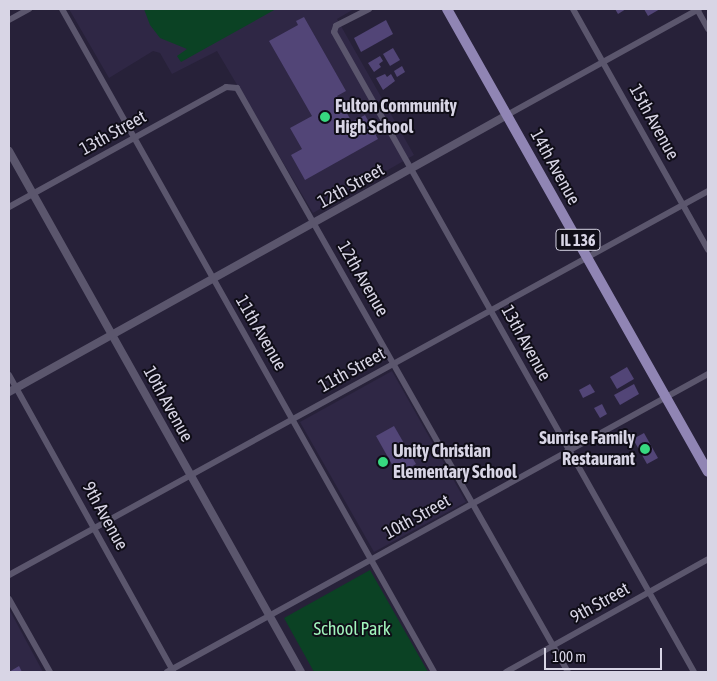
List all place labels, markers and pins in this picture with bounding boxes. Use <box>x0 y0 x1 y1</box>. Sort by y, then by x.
place label: Fulton Community High School <box>335 96 457 138</box>
marker: Fulton Community High School <box>319 111 331 123</box>
place label: Sunrise Family Restaurant <box>539 428 635 470</box>
place label: Unity Christian Elementary School <box>393 441 517 484</box>
marker: Sunrise Family Restaurant <box>639 443 651 455</box>
marker: Unity Christian Elementary School <box>377 456 389 468</box>

